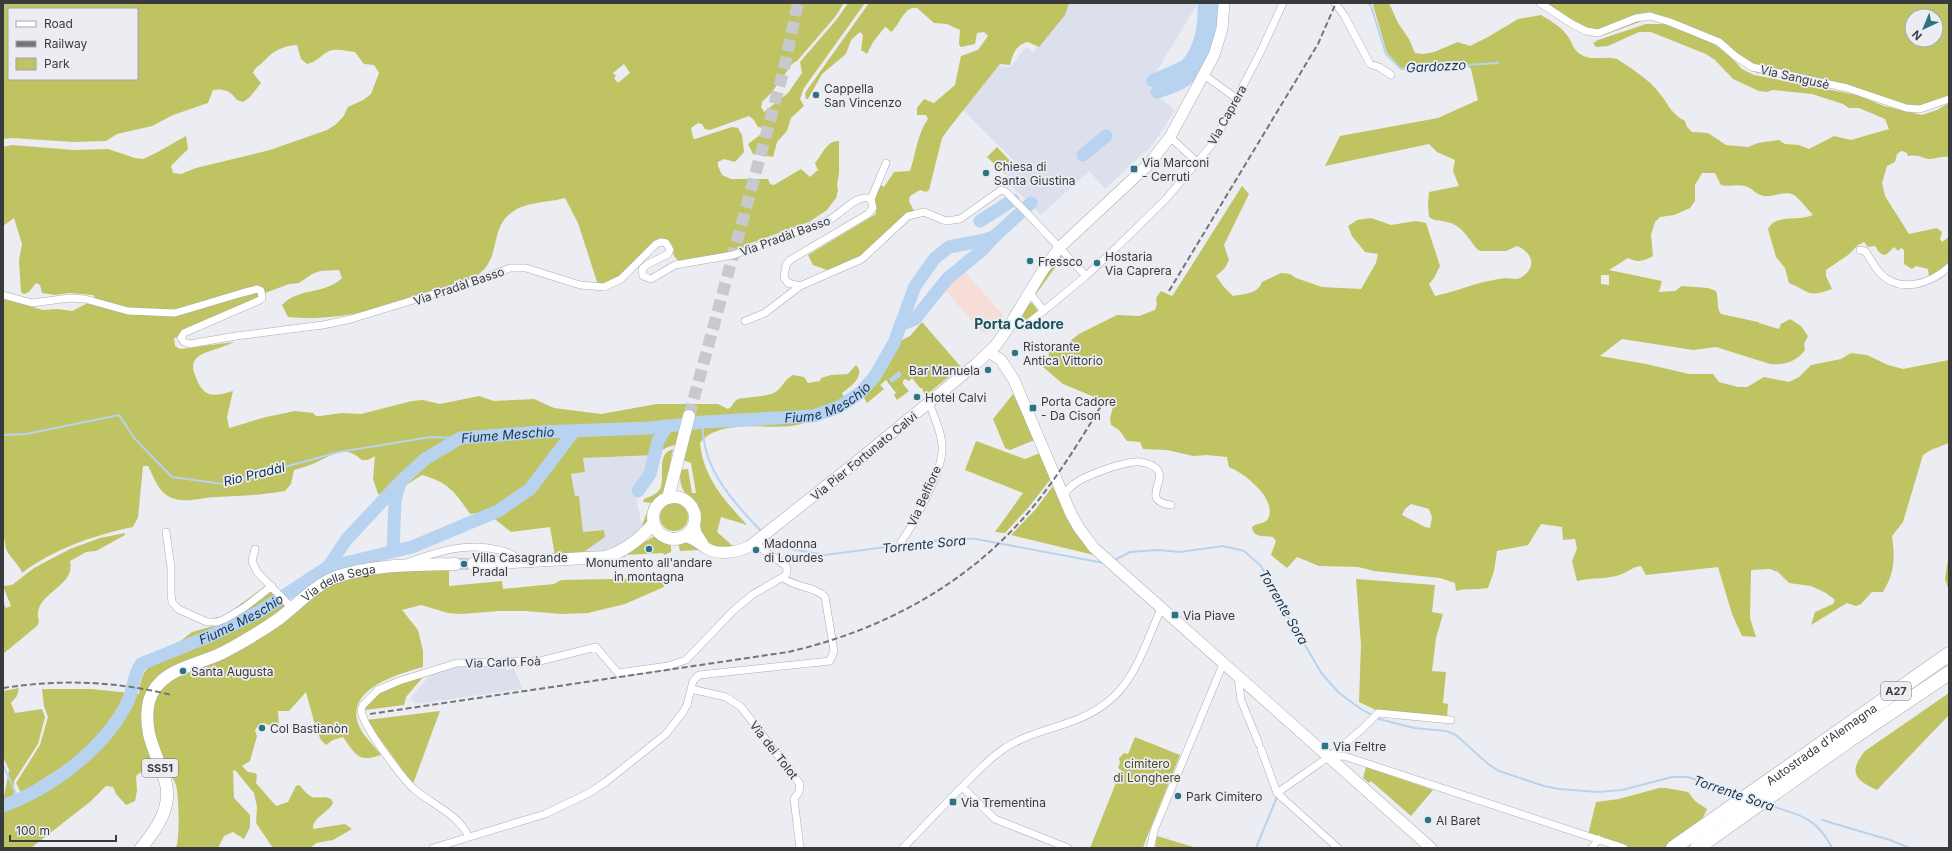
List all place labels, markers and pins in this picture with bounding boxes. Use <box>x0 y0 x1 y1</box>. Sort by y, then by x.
place label: Cappella San Vincenzo <box>824 81 902 110</box>
marker: Cappella San Vincenzo <box>811 90 821 100</box>
place label: Via Marconi - Cerruti <box>1142 155 1209 184</box>
place label: Chiesa di Santa Giustina <box>994 159 1076 188</box>
marker: Via Marconi - Cerruti <box>1129 164 1139 174</box>
marker: Chiesa di Santa Giustina <box>981 168 991 178</box>
place label: Hostaria Via Caprera <box>1105 249 1172 278</box>
place label: Fressco <box>1038 254 1083 269</box>
marker: Fressco <box>1025 256 1035 266</box>
marker: Hostaria Via Caprera <box>1092 258 1102 268</box>
place label: Ristorante Antica Vittorio <box>1023 339 1103 368</box>
marker: Ristorante Antica Vittorio <box>1010 348 1020 358</box>
place label: Bar Manuela <box>909 363 980 378</box>
marker: Bar Manuela <box>983 365 993 375</box>
place label: Hotel Calvi <box>925 390 986 405</box>
marker: Hotel Calvi <box>912 392 922 402</box>
place label: Porta Cadore - Da Cison <box>1041 394 1116 423</box>
marker: Porta Cadore - Da Cison <box>1028 403 1038 413</box>
place label: Madonna di Lourdes <box>764 536 824 565</box>
marker: Monumento all'andare in montagna <box>644 544 654 554</box>
marker: Madonna di Lourdes <box>751 545 761 555</box>
place label: Villa Casagrande Pradal <box>472 550 568 579</box>
place label: Monumento all'andare in montagna <box>586 555 712 584</box>
marker: Villa Casagrande Pradal <box>459 559 469 569</box>
place label: Via Piave <box>1183 608 1235 623</box>
marker: Via Piave <box>1170 610 1180 620</box>
place label: Santa Augusta <box>191 664 274 679</box>
marker: Santa Augusta <box>178 666 188 676</box>
place label: Col Bastianòn <box>270 721 348 736</box>
marker: Col Bastianòn <box>257 723 267 733</box>
place label: Via Feltre <box>1333 739 1386 754</box>
marker: Via Feltre <box>1320 741 1330 751</box>
place label: Park Cimitero <box>1186 789 1262 804</box>
marker: Park Cimitero <box>1173 791 1183 801</box>
place label: Via Trementina <box>961 795 1046 810</box>
marker: Via Trementina <box>948 797 958 807</box>
place label: Al Baret <box>1436 813 1480 828</box>
marker: Al Baret <box>1423 815 1433 825</box>

